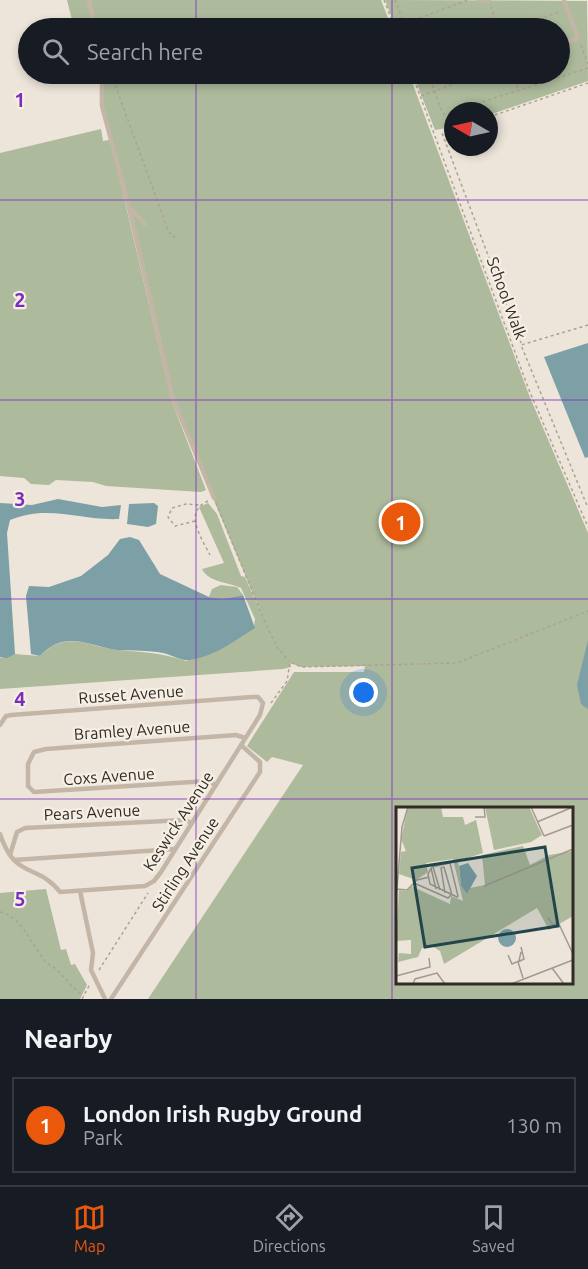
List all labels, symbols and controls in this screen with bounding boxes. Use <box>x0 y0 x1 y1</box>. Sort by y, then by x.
search box <box>18 18 570 84</box>
icon: search <box>39 35 72 68</box>
text: Search here <box>87 39 203 64</box>
text: 1 <box>14 88 26 111</box>
north arrow <box>444 102 498 156</box>
street label: School Walk <box>484 254 530 342</box>
text: 2 <box>14 288 26 311</box>
text: 3 <box>14 487 26 510</box>
pin: 1 <box>382 500 420 544</box>
your location <box>349 678 378 707</box>
street label: Russet Avenue <box>78 681 184 707</box>
text: 4 <box>14 687 26 710</box>
street label: Bramley Avenue <box>73 717 191 743</box>
street label: Coxs Avenue <box>63 764 155 788</box>
street label: Keswick Avenue <box>139 768 217 874</box>
street label: Pears Avenue <box>43 800 141 824</box>
inset map <box>396 807 573 984</box>
street label: Stirling Avenue <box>148 814 222 914</box>
text: 5 <box>14 887 26 910</box>
text: Nearby <box>24 1024 112 1053</box>
text: London Irish Rugby Ground <box>83 1101 362 1126</box>
text: 1 <box>40 1114 51 1137</box>
text: 130 m <box>506 1114 562 1137</box>
text: Park <box>83 1126 123 1149</box>
tab: Map <box>73 1201 106 1255</box>
tab: Directions <box>253 1201 326 1255</box>
tab: Saved <box>472 1201 515 1255</box>

